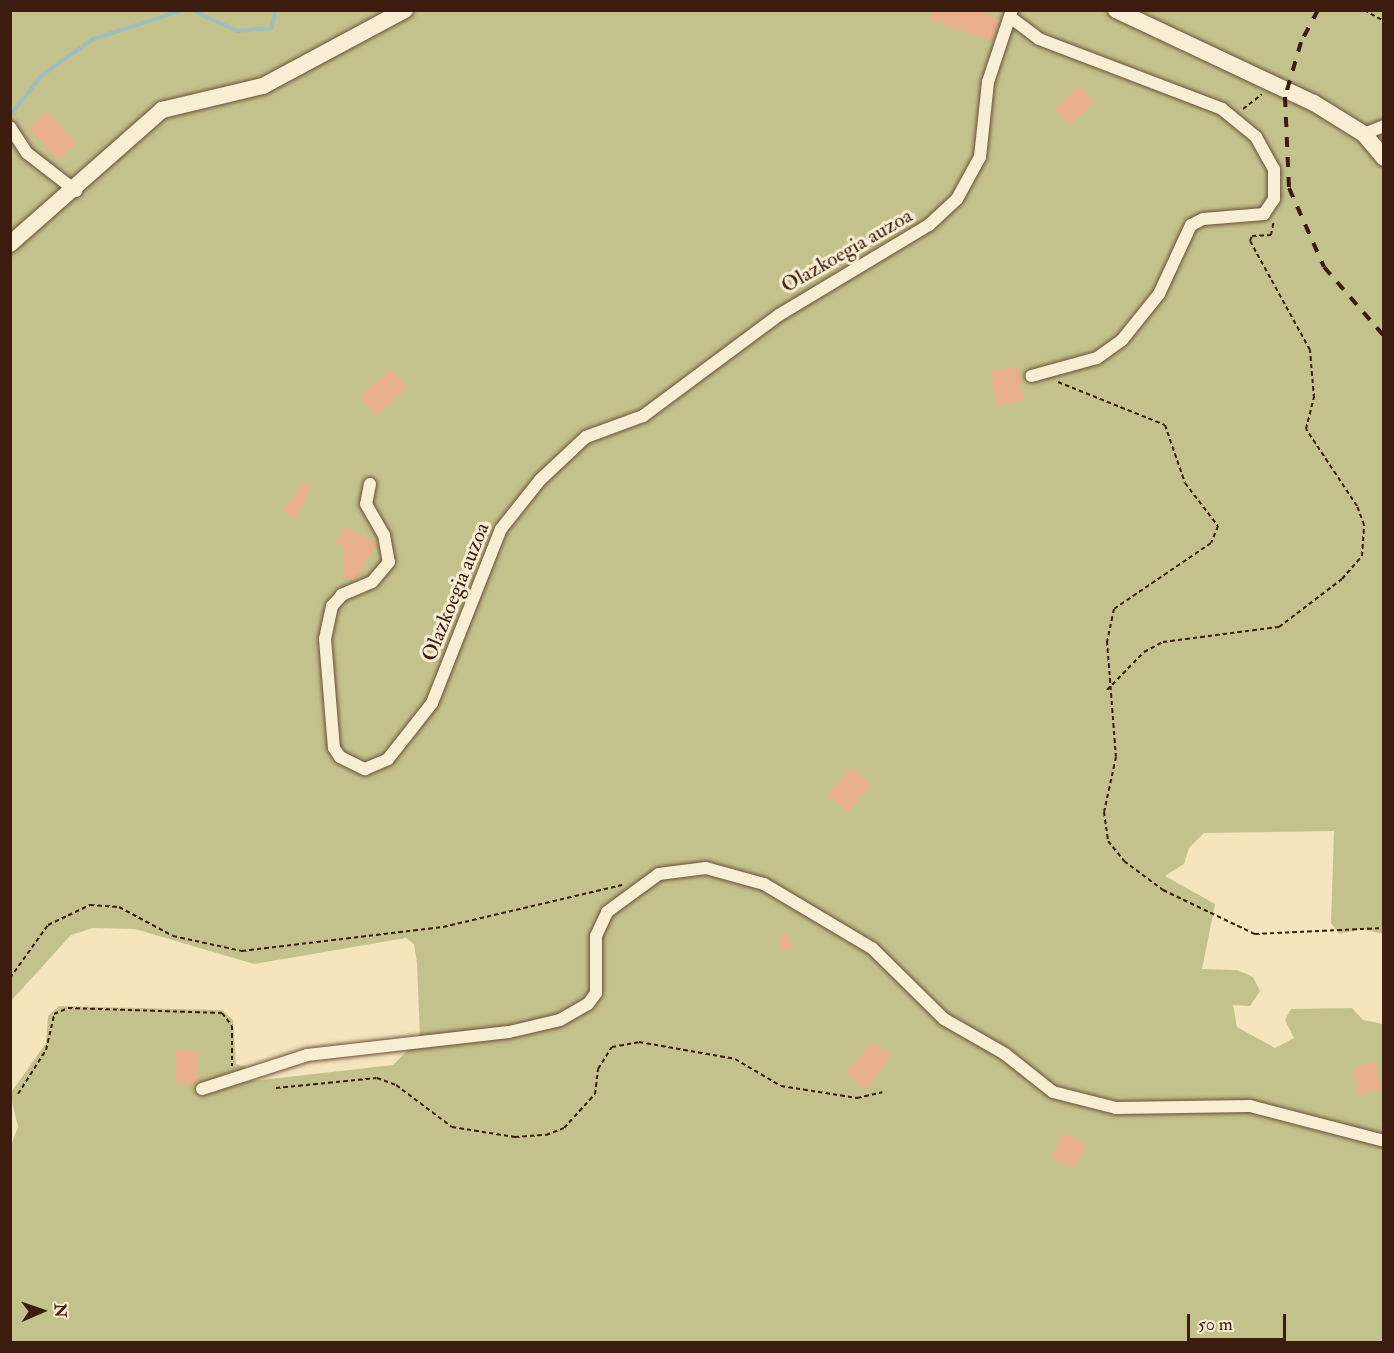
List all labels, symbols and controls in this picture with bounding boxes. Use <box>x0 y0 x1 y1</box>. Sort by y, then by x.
street label: Olazkoegia auzoa <box>777 203 917 299</box>
street label: Olazkoegia auzoa <box>417 519 495 665</box>
north arrow <box>12 1281 72 1341</box>
scale bar <box>1190 1302 1289 1340</box>
text: N <box>50 1303 70 1318</box>
text: 50 m <box>1198 1313 1233 1336</box>

